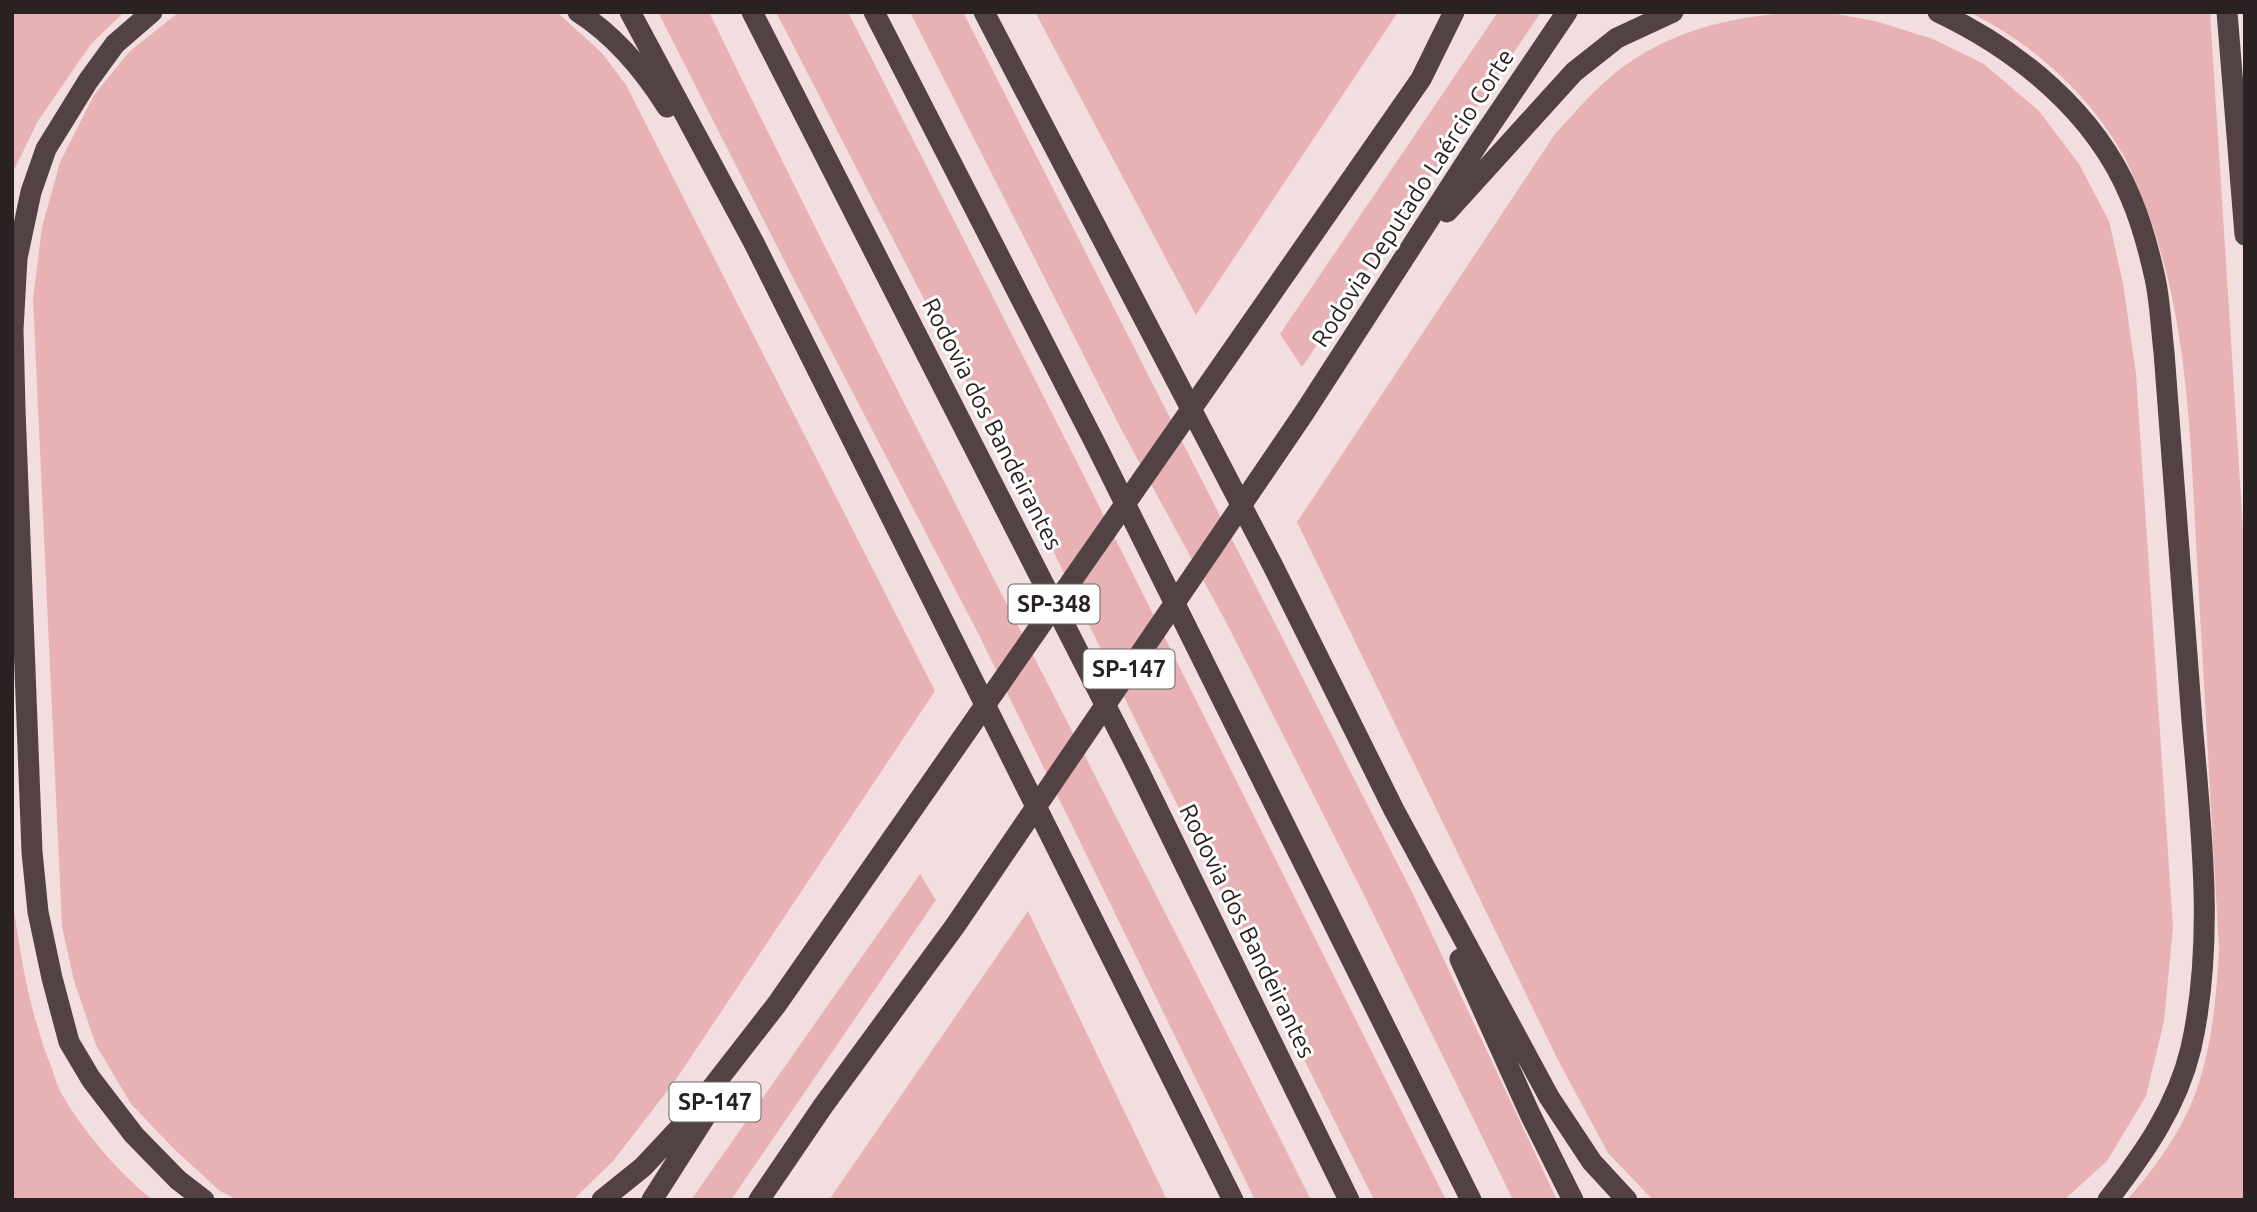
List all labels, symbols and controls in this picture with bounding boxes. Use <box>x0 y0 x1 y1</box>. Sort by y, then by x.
street label: Rodovia Deputado Laércio Corte <box>1306 44 1519 352</box>
street label: Rodovia dos Bandeirantes <box>917 293 1068 554</box>
road number: SP-348 <box>1009 584 1100 624</box>
road number: SP-147 <box>1084 650 1174 688</box>
street label: Rodovia dos Bandeirantes <box>1174 800 1321 1062</box>
road number: SP-147 <box>670 1082 760 1121</box>

